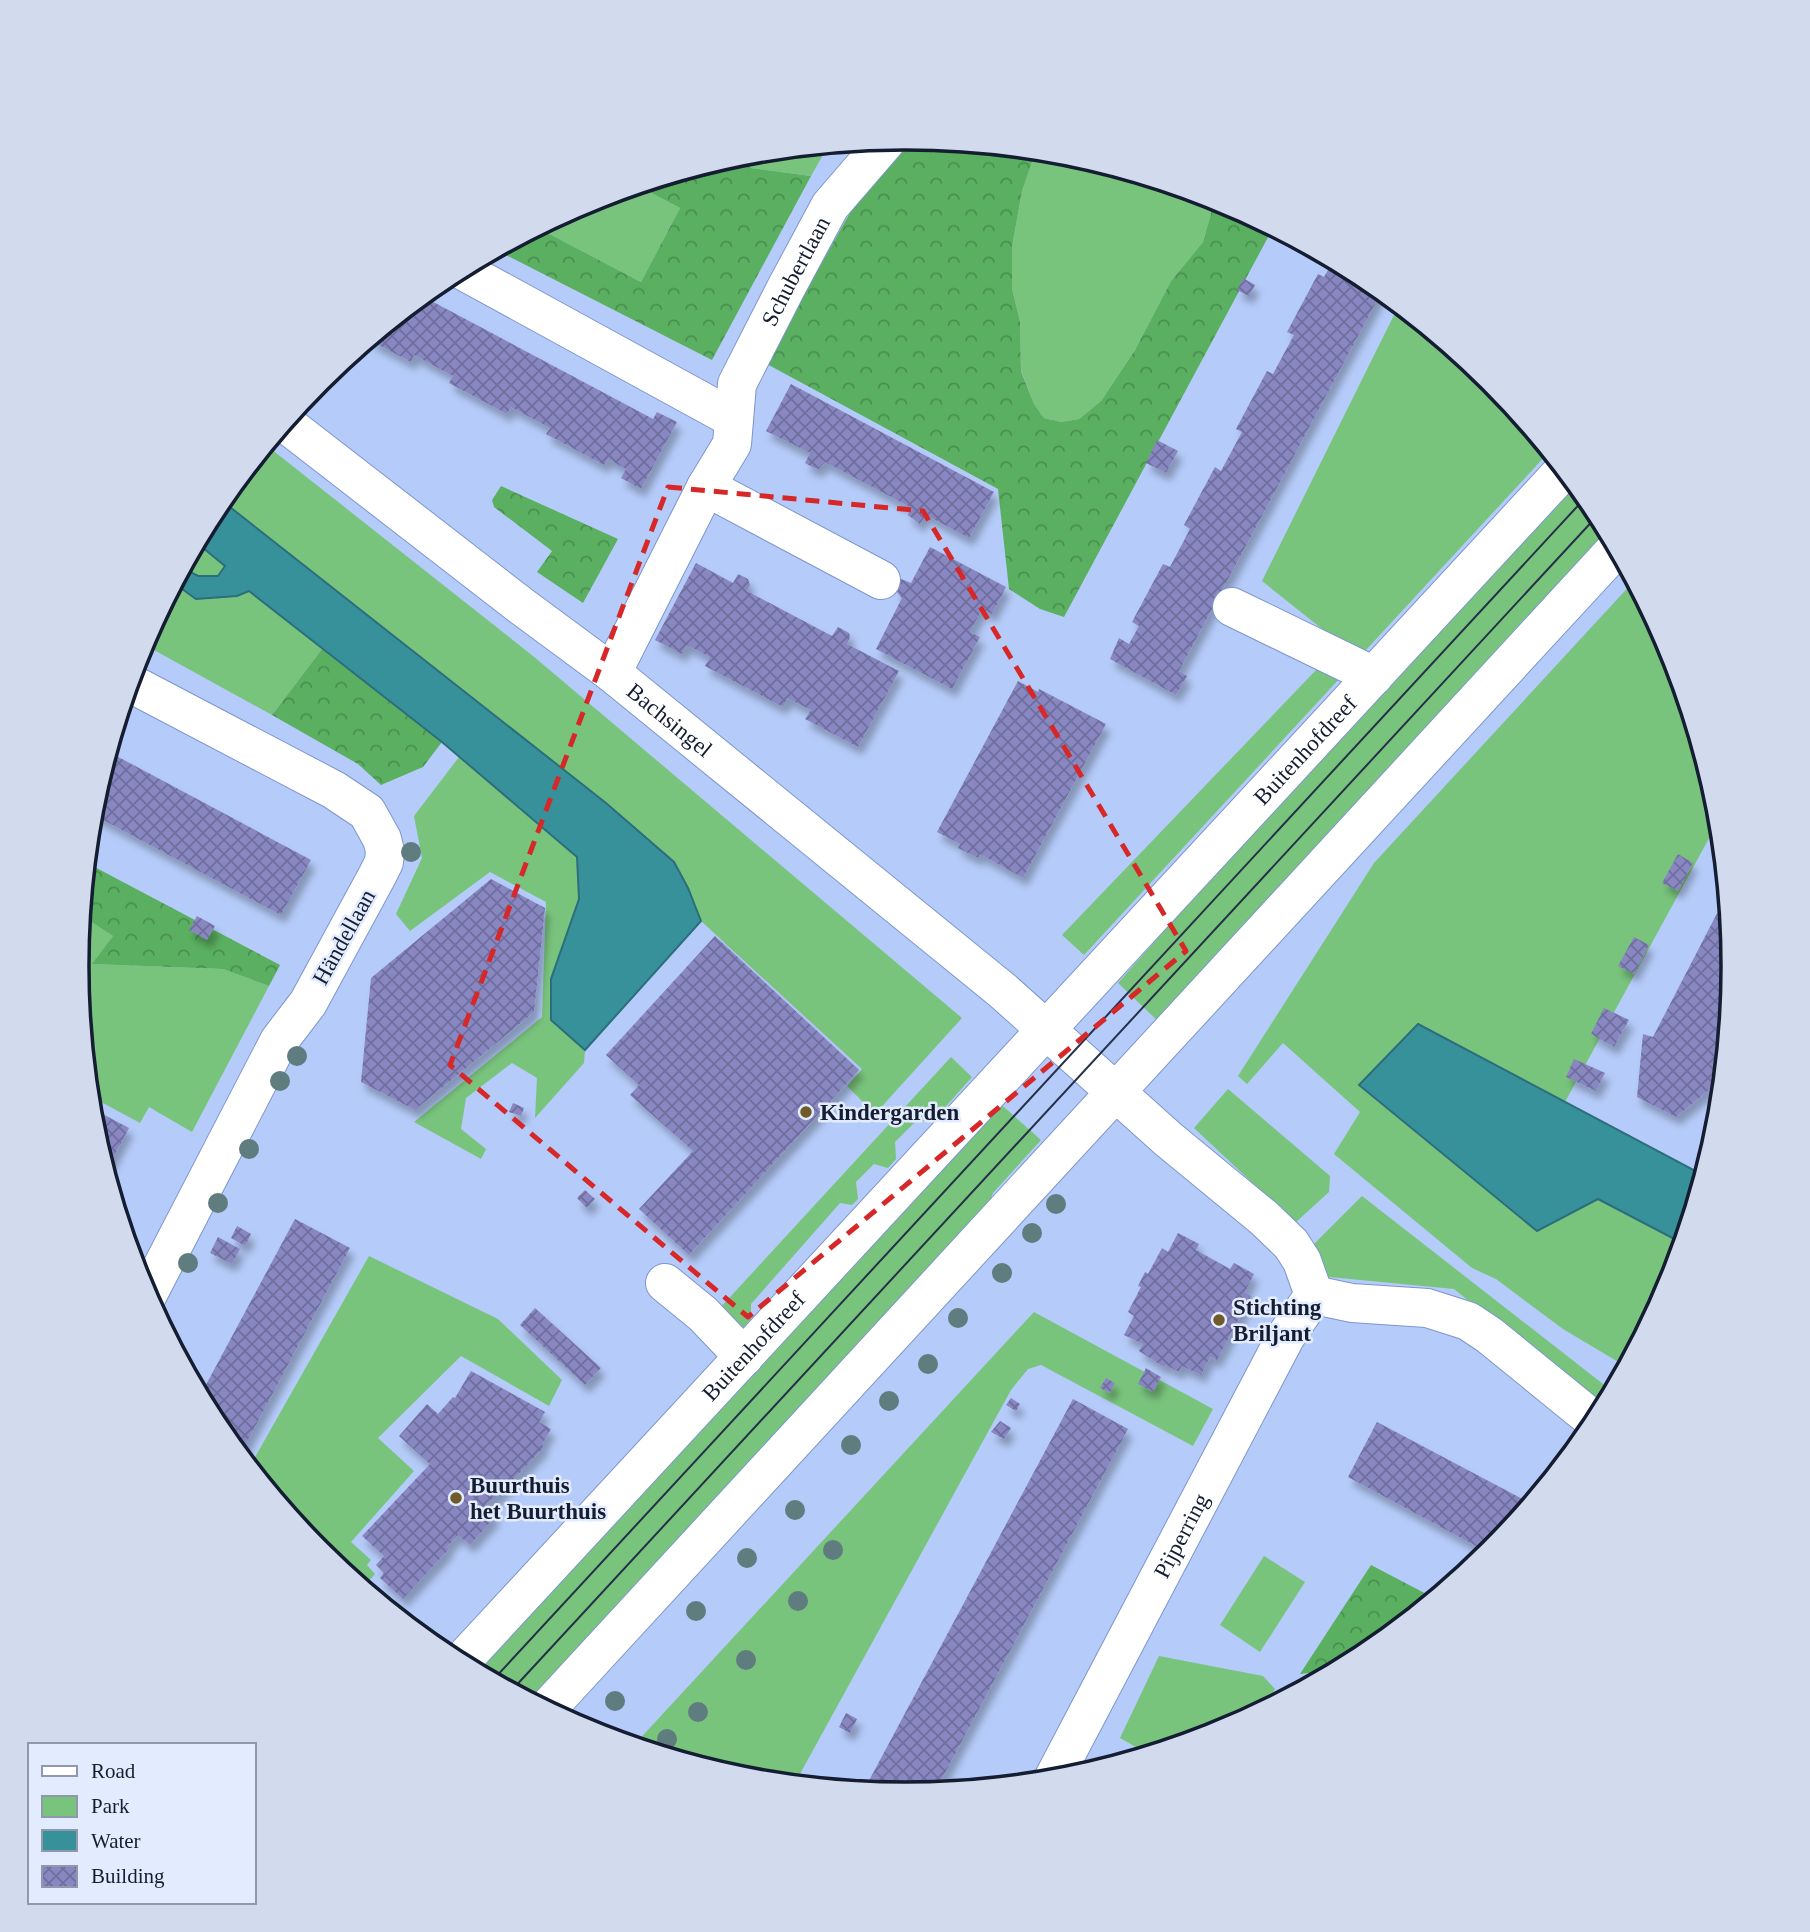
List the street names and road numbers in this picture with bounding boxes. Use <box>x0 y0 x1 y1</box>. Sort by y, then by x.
street label: Schubertlaan <box>756 212 835 330</box>
street label: Bachsingel <box>622 678 717 762</box>
street label: Buitenhofdreef <box>1248 690 1362 810</box>
street label: Händellaan <box>308 885 381 989</box>
street label: Buitenhofdreef <box>697 1286 810 1406</box>
street label: Pijperring <box>1149 1489 1214 1582</box>

